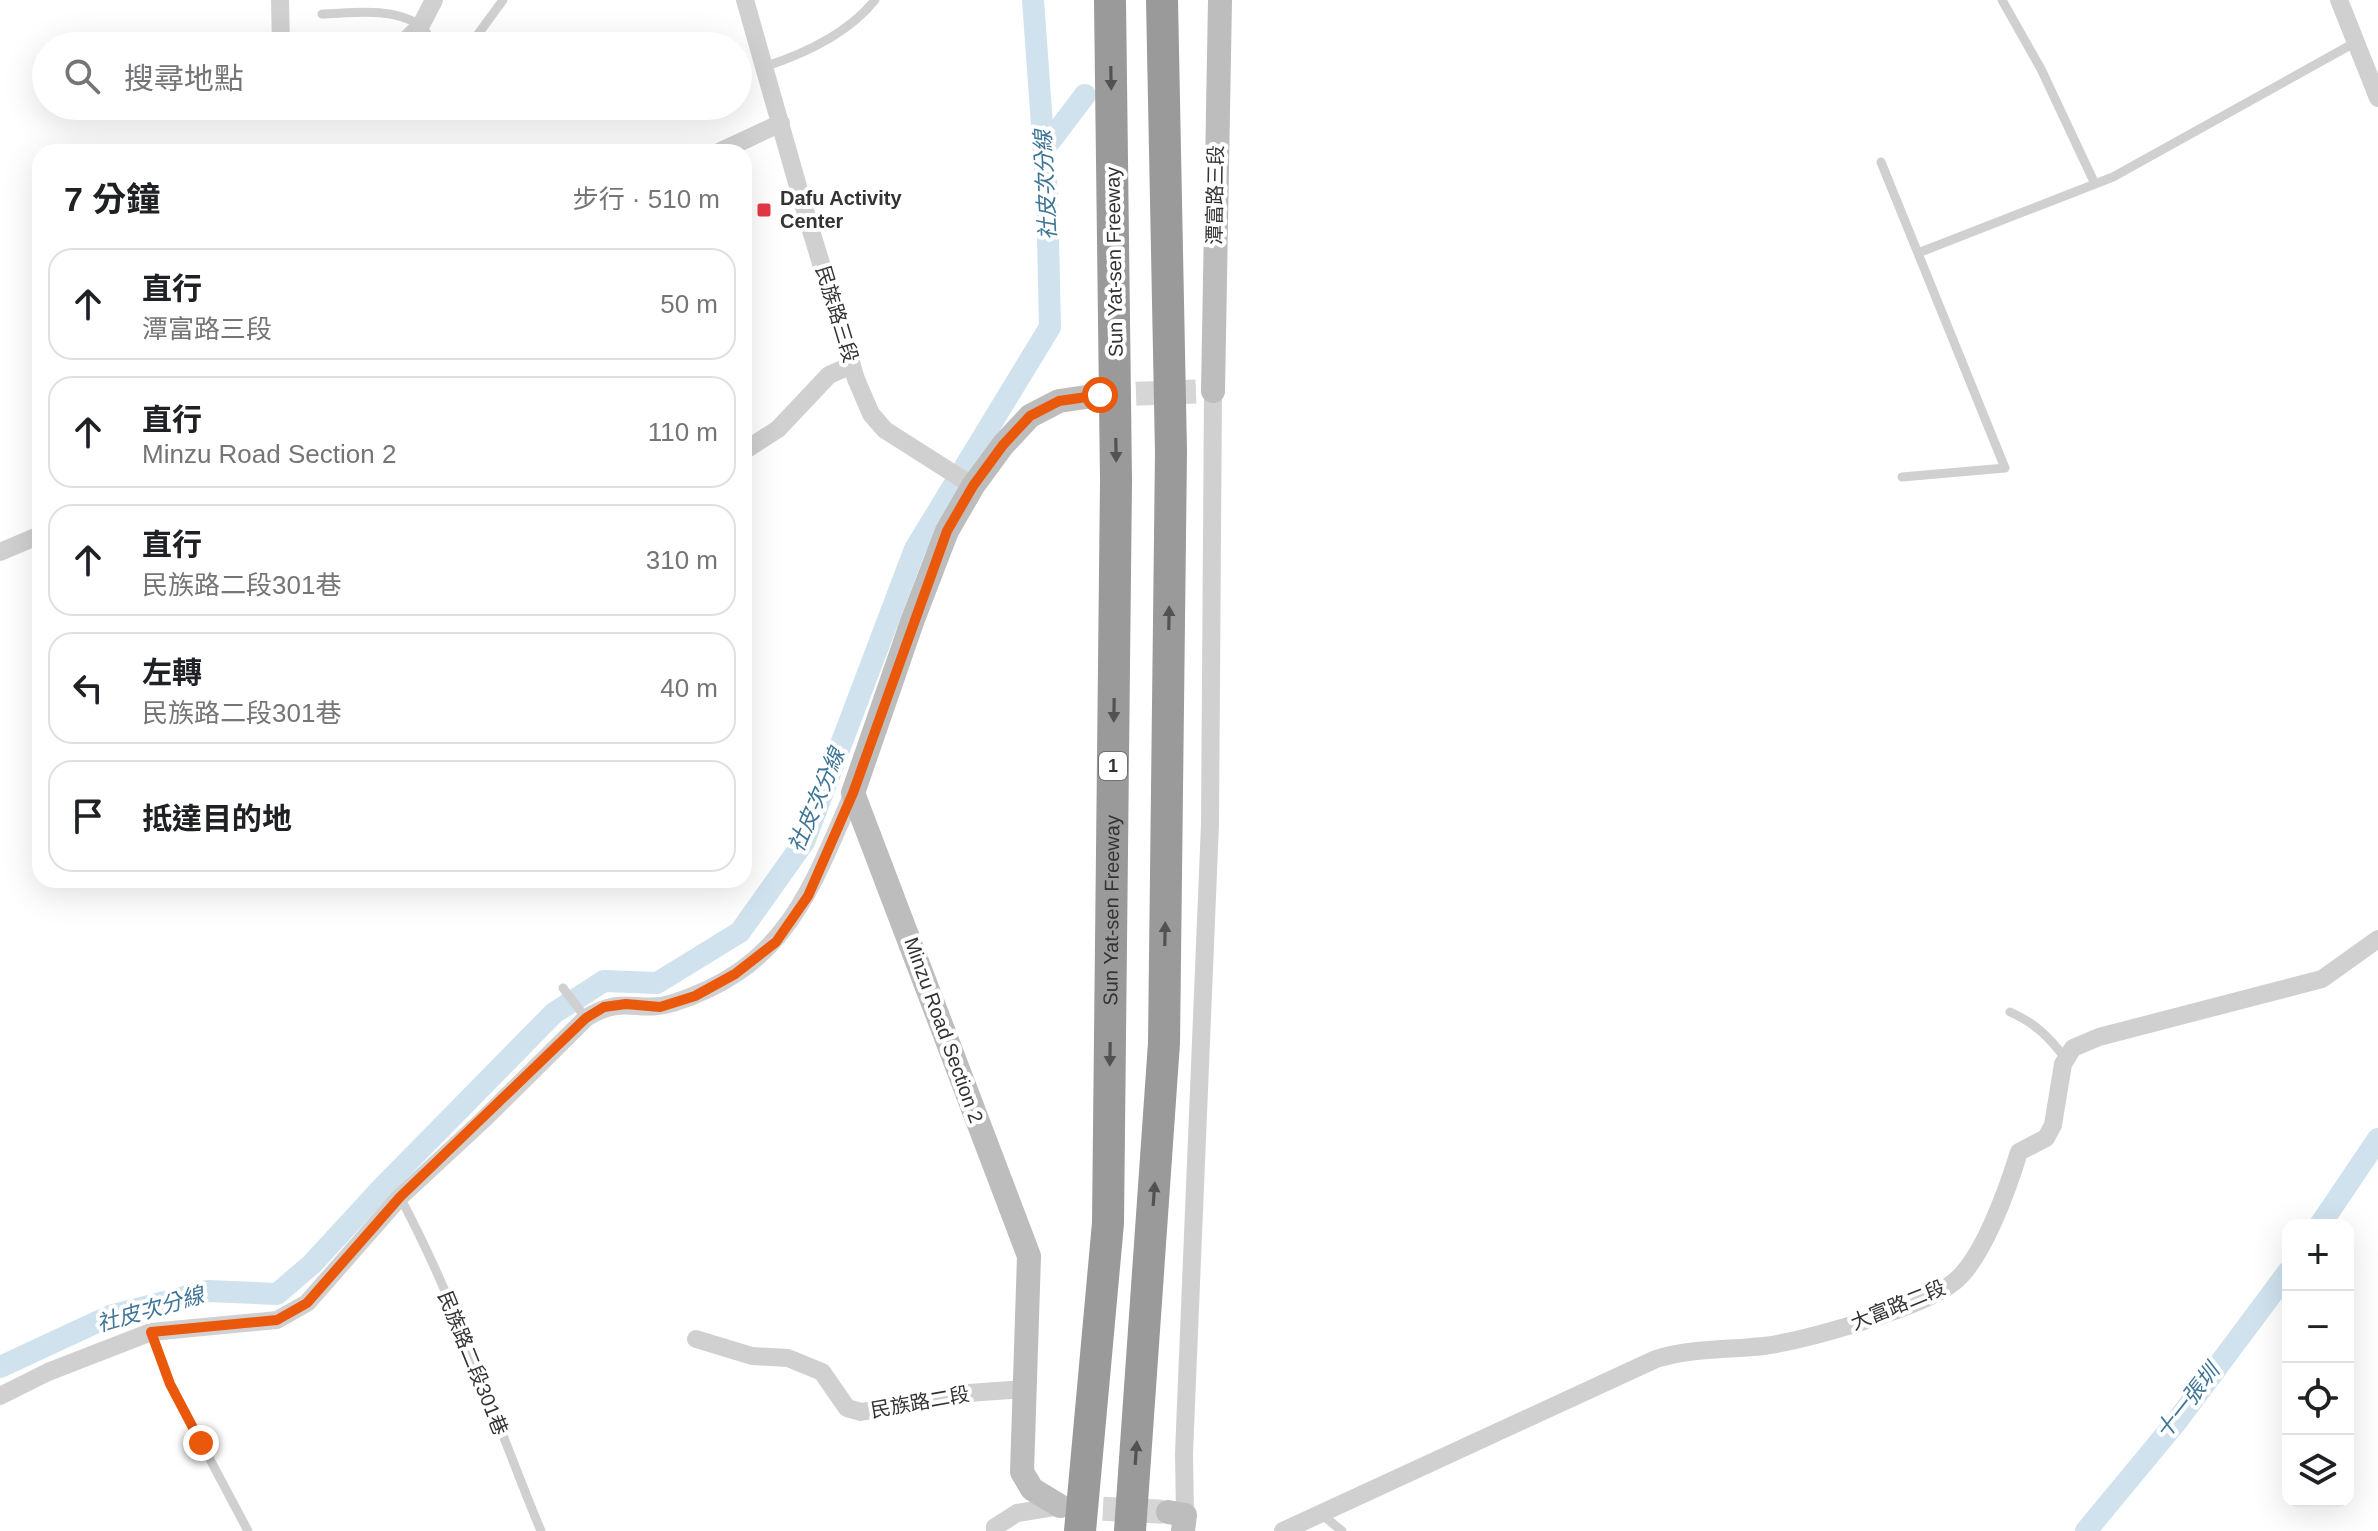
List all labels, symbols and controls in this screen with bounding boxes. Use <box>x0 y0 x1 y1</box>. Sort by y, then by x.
search box <box>32 32 752 120</box>
icon: search <box>60 54 104 98</box>
text: 搜尋地點 <box>124 62 244 95</box>
one-way arrow <box>1105 66 1118 91</box>
water label: 社皮次分線 <box>1030 126 1061 241</box>
street label: 潭富路三段 <box>1203 145 1227 245</box>
street label: Sun Yat-sen Freeway <box>1101 167 1127 357</box>
text: 7 分鐘 <box>64 180 160 218</box>
text: 步行 · 510 m <box>573 184 720 214</box>
place label: Dafu Activity Center <box>780 187 902 232</box>
marker: Dafu Activity Center <box>755 201 773 219</box>
street label: 民族路三段 <box>812 263 862 365</box>
text: 直行 <box>142 272 202 305</box>
icon: ahead <box>66 282 110 326</box>
text: 50 m <box>660 289 718 319</box>
text: 潭富路三段 <box>142 314 272 344</box>
route start <box>1082 377 1118 413</box>
text: 直行 <box>142 403 202 436</box>
icon: ahead <box>66 410 110 454</box>
text: 110 m <box>648 417 718 447</box>
one-way arrow <box>1110 438 1122 463</box>
text: Minzu Road Section 2 <box>142 439 396 469</box>
text: 直行 <box>142 528 202 561</box>
icon: ahead <box>66 538 110 582</box>
text: 310 m <box>646 545 718 575</box>
text: 民族路二段301巷 <box>142 570 341 600</box>
one-way arrow <box>1163 605 1175 630</box>
text: 左轉 <box>142 656 202 689</box>
icon: left <box>66 666 110 710</box>
text: 40 m <box>660 673 718 703</box>
text: 民族路二段301巷 <box>142 698 341 728</box>
one-way arrow <box>1107 698 1120 723</box>
water label: 社皮次分線 <box>783 742 851 856</box>
road number: 1 <box>1099 752 1127 780</box>
icon: arrive <box>66 794 110 838</box>
text: 抵達目的地 <box>142 802 292 835</box>
street label: Sun Yat-sen Freeway <box>1099 815 1123 1006</box>
one-way arrow <box>1159 921 1171 946</box>
street label: Minzu Road Section 2 <box>900 934 988 1126</box>
one-way arrow <box>1103 1042 1116 1067</box>
one-way arrow <box>1148 1181 1161 1206</box>
map controls <box>2282 1219 2354 1507</box>
button: + <box>2282 1219 2354 1291</box>
street label: 大富路二段 <box>1848 1276 1948 1334</box>
water label: 社皮次分線 <box>94 1281 209 1337</box>
street label: 民族路二段301巷 <box>434 1288 512 1438</box>
button: − <box>2282 1291 2354 1363</box>
water label: 十一張圳 <box>2150 1357 2226 1444</box>
button: locate <box>2282 1363 2354 1435</box>
street label: 民族路二段 <box>869 1382 971 1422</box>
route end <box>183 1425 219 1461</box>
button: layers <box>2282 1435 2354 1507</box>
one-way arrow <box>1130 1440 1143 1465</box>

